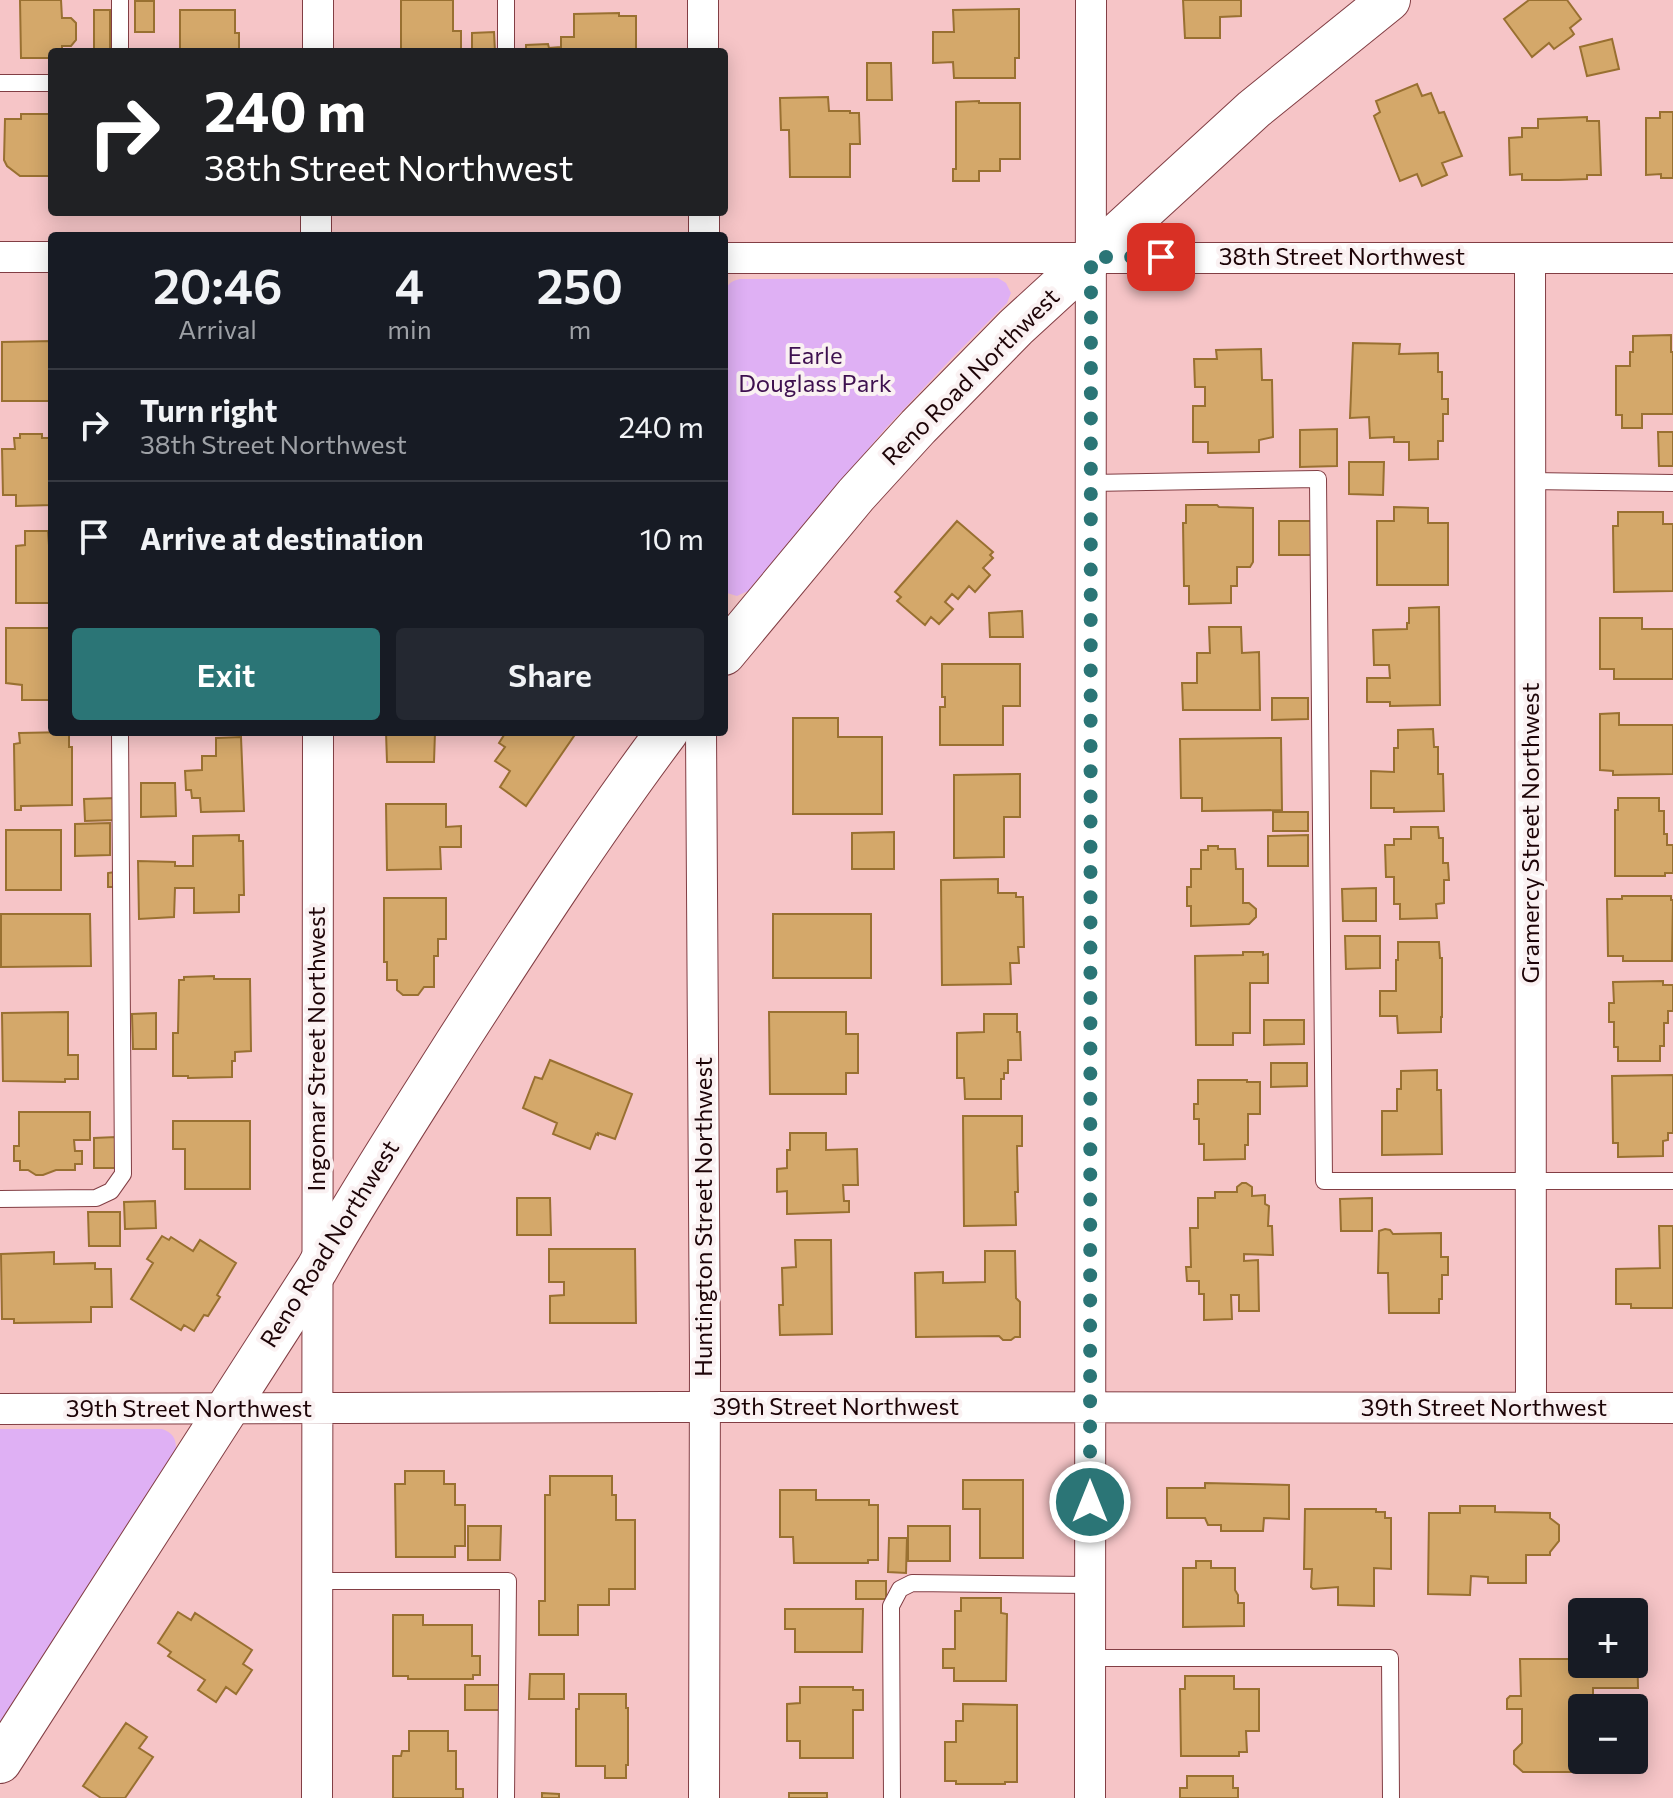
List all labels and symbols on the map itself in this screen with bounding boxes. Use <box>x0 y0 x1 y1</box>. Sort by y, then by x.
pin <box>1127 223 1195 291</box>
street label: 38th Street Northwest <box>1219 241 1465 270</box>
street label: Reno Road Northwest <box>875 281 1065 471</box>
park label: Earle Douglass Park <box>738 340 892 397</box>
street label: Gramercy Street Northwest <box>1515 682 1544 984</box>
street label: Ingomar Street Northwest <box>301 906 330 1192</box>
street label: Huntington Street Northwest <box>688 1057 717 1377</box>
street label: Reno Road Northwest <box>253 1134 404 1352</box>
street label: 39th Street Northwest <box>713 1391 959 1420</box>
street label: 39th Street Northwest <box>1361 1392 1607 1421</box>
street label: 39th Street Northwest <box>66 1393 312 1422</box>
position arrow <box>1048 1460 1132 1544</box>

